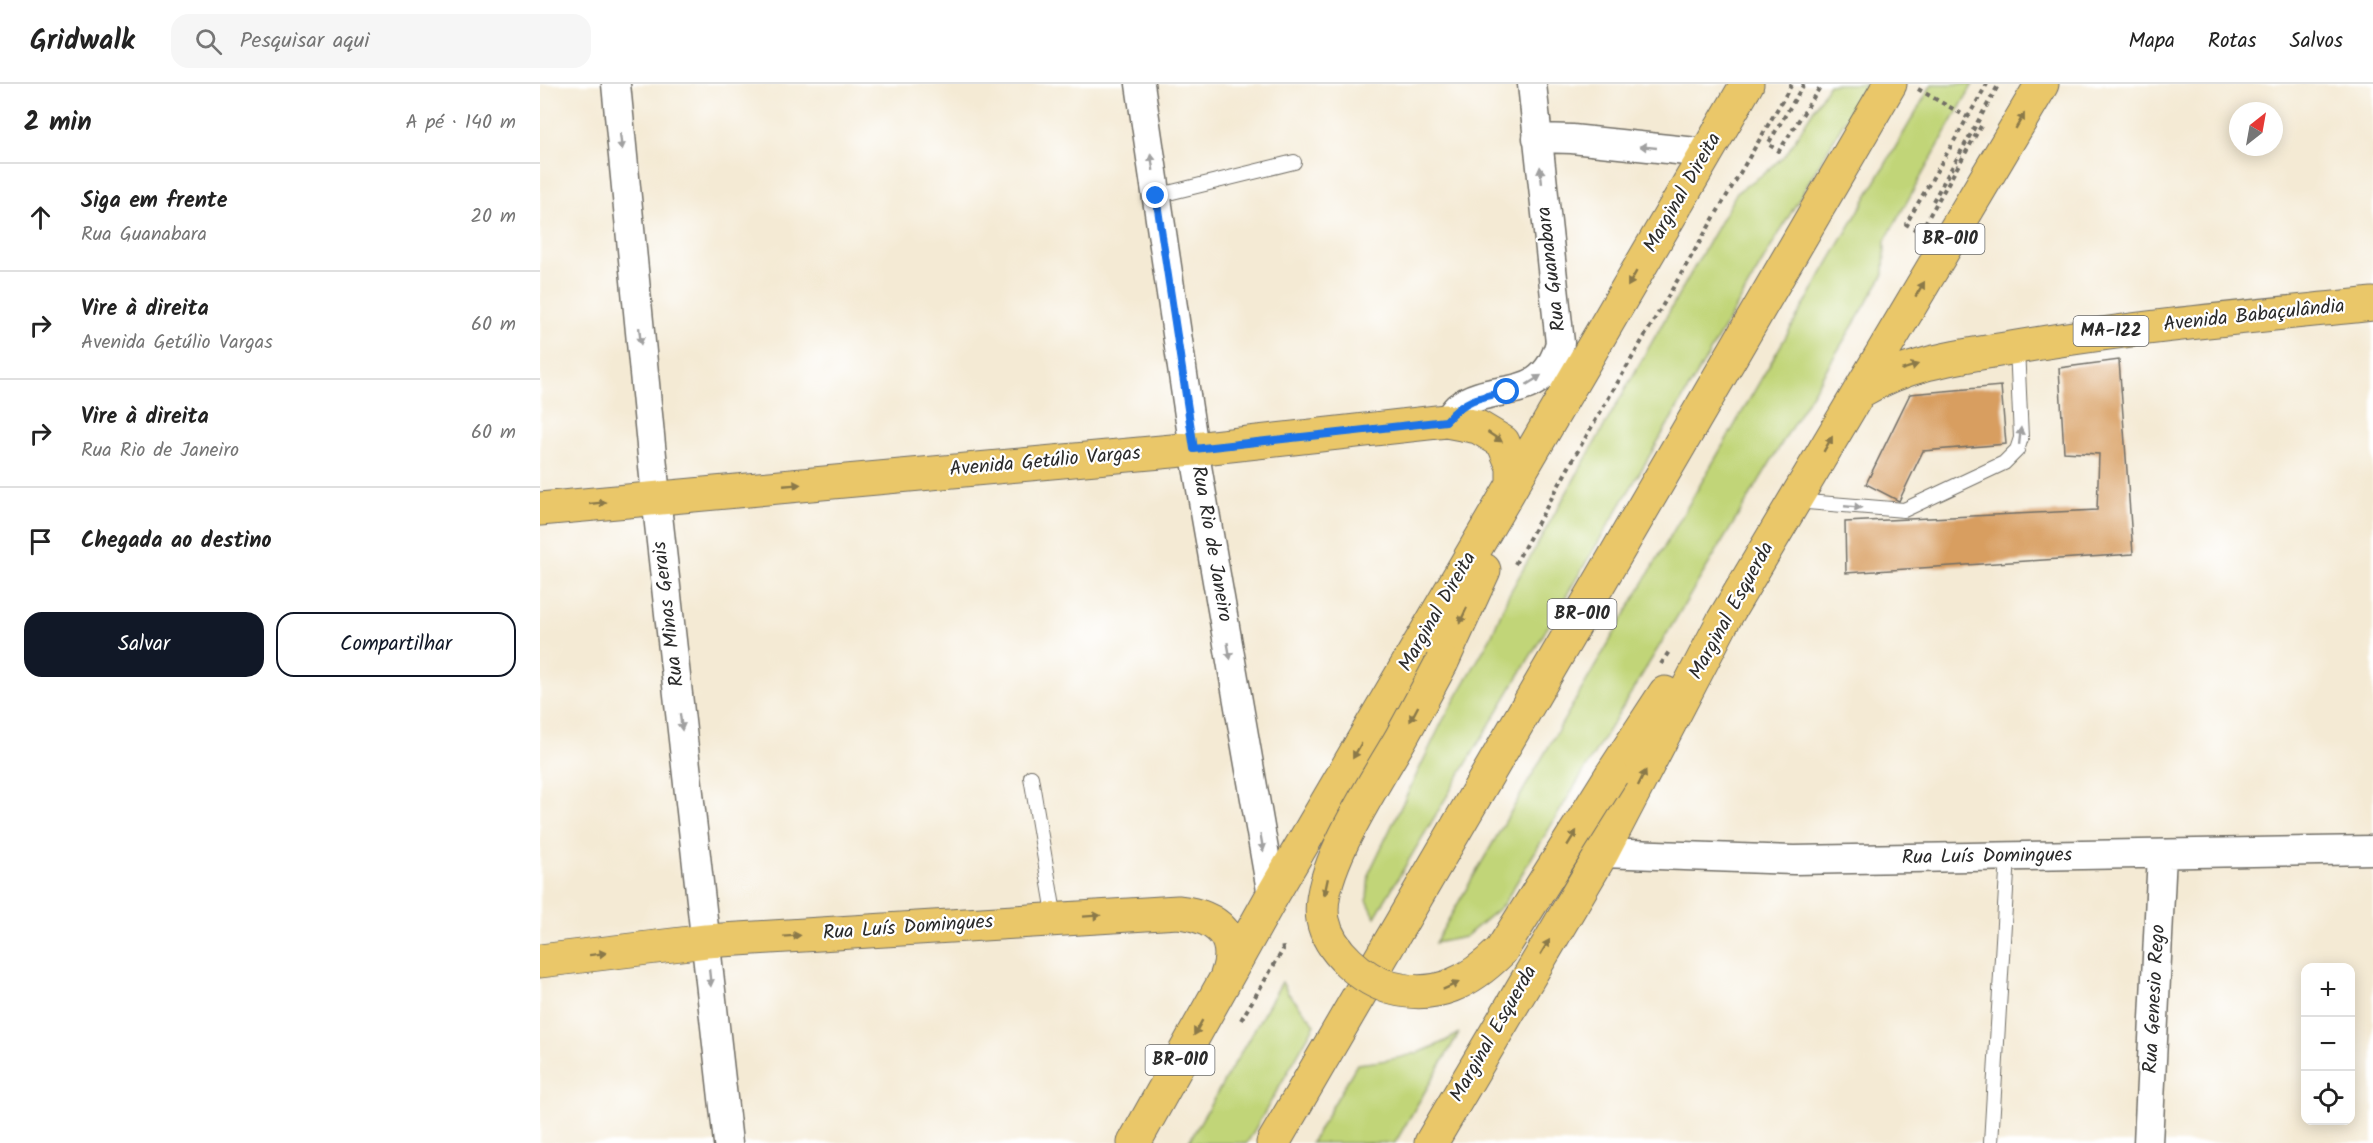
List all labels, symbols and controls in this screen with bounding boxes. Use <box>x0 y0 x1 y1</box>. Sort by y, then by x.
search box <box>171 14 591 68</box>
text: Gridwalk <box>30 19 135 64</box>
text: Pesquisar aqui <box>240 24 369 59</box>
icon: search <box>192 25 225 58</box>
text: Mapa <box>2129 25 2175 58</box>
text: Rotas <box>2208 25 2257 58</box>
text: Salvos <box>2290 25 2343 58</box>
text: 2 min <box>24 102 92 144</box>
north arrow <box>2229 102 2283 156</box>
text: A pé · 140 m <box>405 107 516 139</box>
one-way arrow <box>2015 112 2025 129</box>
street label: Marginal Direita <box>1636 127 1730 259</box>
one-way arrow <box>616 133 626 152</box>
one-way arrow <box>1639 142 1658 152</box>
one-way arrow <box>1147 153 1156 172</box>
one-way arrow <box>1536 166 1546 185</box>
route end <box>1142 182 1168 208</box>
text: Siga em frente <box>81 184 227 219</box>
icon: ahead <box>24 201 57 234</box>
text: 20 m <box>470 201 516 233</box>
street label: Rua Guanabara <box>1528 205 1576 333</box>
text: Rua Guanabara <box>81 219 207 251</box>
road number: BR-010 <box>1916 224 1984 254</box>
one-way arrow <box>1627 271 1638 287</box>
one-way arrow <box>1915 280 1925 297</box>
street label: Avenida Babaçulândia <box>2162 291 2346 341</box>
text: Vire à direita <box>81 292 209 327</box>
icon: right <box>24 309 57 342</box>
text: 60 m <box>471 309 516 341</box>
road number: MA-122 <box>2074 316 2148 346</box>
text: Avenida Getúlio Vargas <box>81 327 273 359</box>
one-way arrow <box>635 327 645 346</box>
one-way arrow <box>1901 362 1919 372</box>
one-way arrow <box>1526 374 1542 385</box>
route start <box>1493 378 1519 404</box>
text: Vire à direita <box>81 400 209 435</box>
icon: right <box>24 417 57 450</box>
text: 60 m <box>471 417 516 449</box>
one-way arrow <box>2015 426 2024 445</box>
one-way arrow <box>1487 431 1503 442</box>
text: Rua Rio de Janeiro <box>81 435 239 467</box>
one-way arrow <box>1823 435 1833 452</box>
street label: Avenida Getúlio Vargas <box>948 438 1142 486</box>
street label: Rua Rio de Janeiro <box>1182 463 1240 625</box>
one-way arrow <box>783 480 802 490</box>
one-way arrow <box>589 498 608 508</box>
one-way arrow <box>1843 502 1862 512</box>
text: Chegada ao destino <box>81 524 272 559</box>
icon: arrive <box>24 525 57 558</box>
street label: Marginal Esquerda <box>1681 536 1783 686</box>
street label: Rua Minas Gerais <box>644 539 694 689</box>
street label: Marginal Direita <box>1391 546 1485 678</box>
road number: BR-010 <box>1548 599 1616 629</box>
one-way arrow <box>1459 607 1468 624</box>
button: Salvar <box>24 612 264 677</box>
button: Compartilhar <box>276 612 516 677</box>
one-way arrow <box>1225 642 1234 661</box>
one-way arrow <box>1409 705 1419 722</box>
one-way arrow <box>677 713 686 732</box>
one-way arrow <box>1351 743 1362 759</box>
one-way arrow <box>1637 770 1647 787</box>
one-way arrow <box>1566 830 1577 846</box>
one-way arrow <box>1258 834 1267 853</box>
street label: Rua Luís Domingues <box>1901 840 2073 874</box>
one-way arrow <box>1321 878 1331 896</box>
street label: Rua Luís Domingues <box>822 906 995 950</box>
one-way arrow <box>1082 912 1101 921</box>
street label: Rua Genesio Rego <box>2135 924 2175 1074</box>
one-way arrow <box>783 931 802 941</box>
one-way arrow <box>1539 939 1550 955</box>
one-way arrow <box>589 949 608 959</box>
street label: Marginal Esquerda <box>1442 960 1546 1108</box>
map controls <box>2301 963 2355 1125</box>
button: + <box>2301 963 2355 1017</box>
one-way arrow <box>706 969 715 988</box>
one-way arrow <box>1443 981 1461 991</box>
button: − <box>2301 1017 2355 1071</box>
one-way arrow <box>1193 1020 1203 1037</box>
road number: BR-010 <box>1146 1045 1214 1075</box>
button: locate <box>2301 1071 2355 1125</box>

